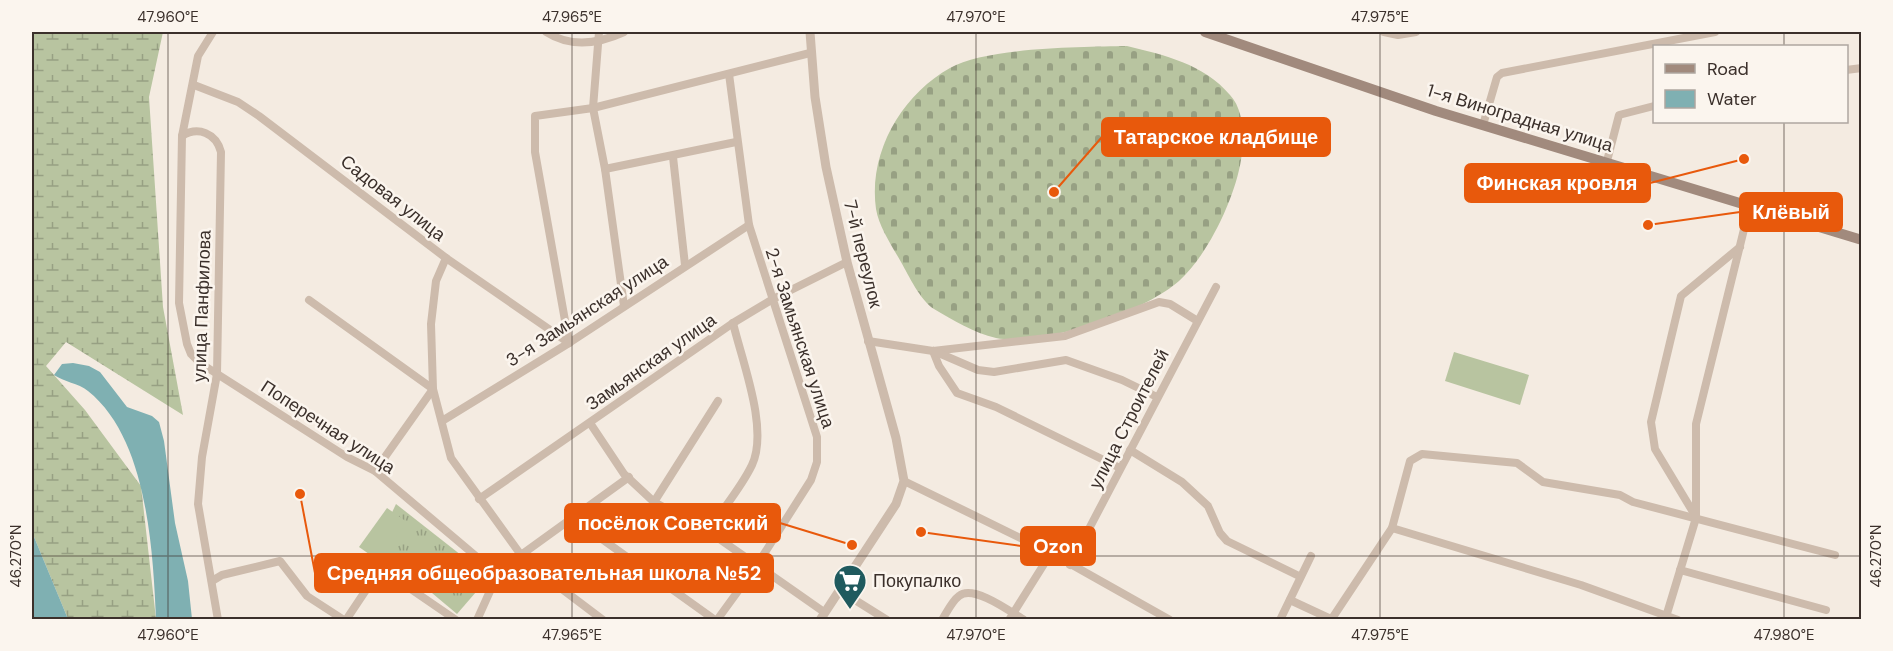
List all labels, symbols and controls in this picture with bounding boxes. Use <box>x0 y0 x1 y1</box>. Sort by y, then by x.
text: 47.960°E <box>137 7 199 27</box>
text: 47.965°E <box>542 7 602 27</box>
text: 47.970°E <box>946 7 1006 27</box>
text: 47.975°E <box>1351 7 1409 27</box>
legend <box>1653 45 1848 123</box>
text: Road <box>1707 57 1749 81</box>
street label: 1-я Виноградная улица <box>1424 78 1617 158</box>
text: Water <box>1707 87 1757 111</box>
callout: Татарское кладбище <box>1102 118 1330 156</box>
text: Татарское кладбище <box>1114 124 1318 150</box>
street label: Садовая улица <box>336 149 451 247</box>
callout: Финская кровля <box>1465 164 1650 202</box>
text: Финская кровля <box>1477 170 1637 196</box>
callout: Клёвый <box>1740 193 1842 231</box>
street label: 7-й переулок <box>838 198 888 311</box>
text: Клёвый <box>1752 199 1830 225</box>
street label: улица Панфилова <box>187 229 217 382</box>
street label: 2-я Замьянская улица <box>759 245 841 432</box>
street label: 3-я Замьянская улица <box>502 251 672 371</box>
street label: Замьянская улица <box>582 309 720 415</box>
street label: улица Строителей <box>1083 345 1175 493</box>
street label: Поперечная улица <box>256 375 401 480</box>
callout: посёлок Советский <box>565 504 780 542</box>
text: посёлок Советский <box>578 510 768 536</box>
text: 46.270°N <box>6 525 26 587</box>
text: 46.270°N <box>1866 525 1886 587</box>
callout: Ozon <box>1021 527 1095 565</box>
text: Ozon <box>1033 533 1083 559</box>
callout: Средняя общеобразовательная школа №52 <box>315 554 773 592</box>
text: Средняя общеобразовательная школа №52 <box>327 560 761 586</box>
supermarket icon: Покупалко <box>832 563 868 610</box>
place label: Покупалко <box>873 569 961 593</box>
text: 47.960°E <box>137 625 199 645</box>
text: 47.965°E <box>542 625 602 645</box>
text: 47.970°E <box>946 625 1006 645</box>
text: 47.975°E <box>1351 625 1409 645</box>
text: 47.980°E <box>1754 625 1814 645</box>

